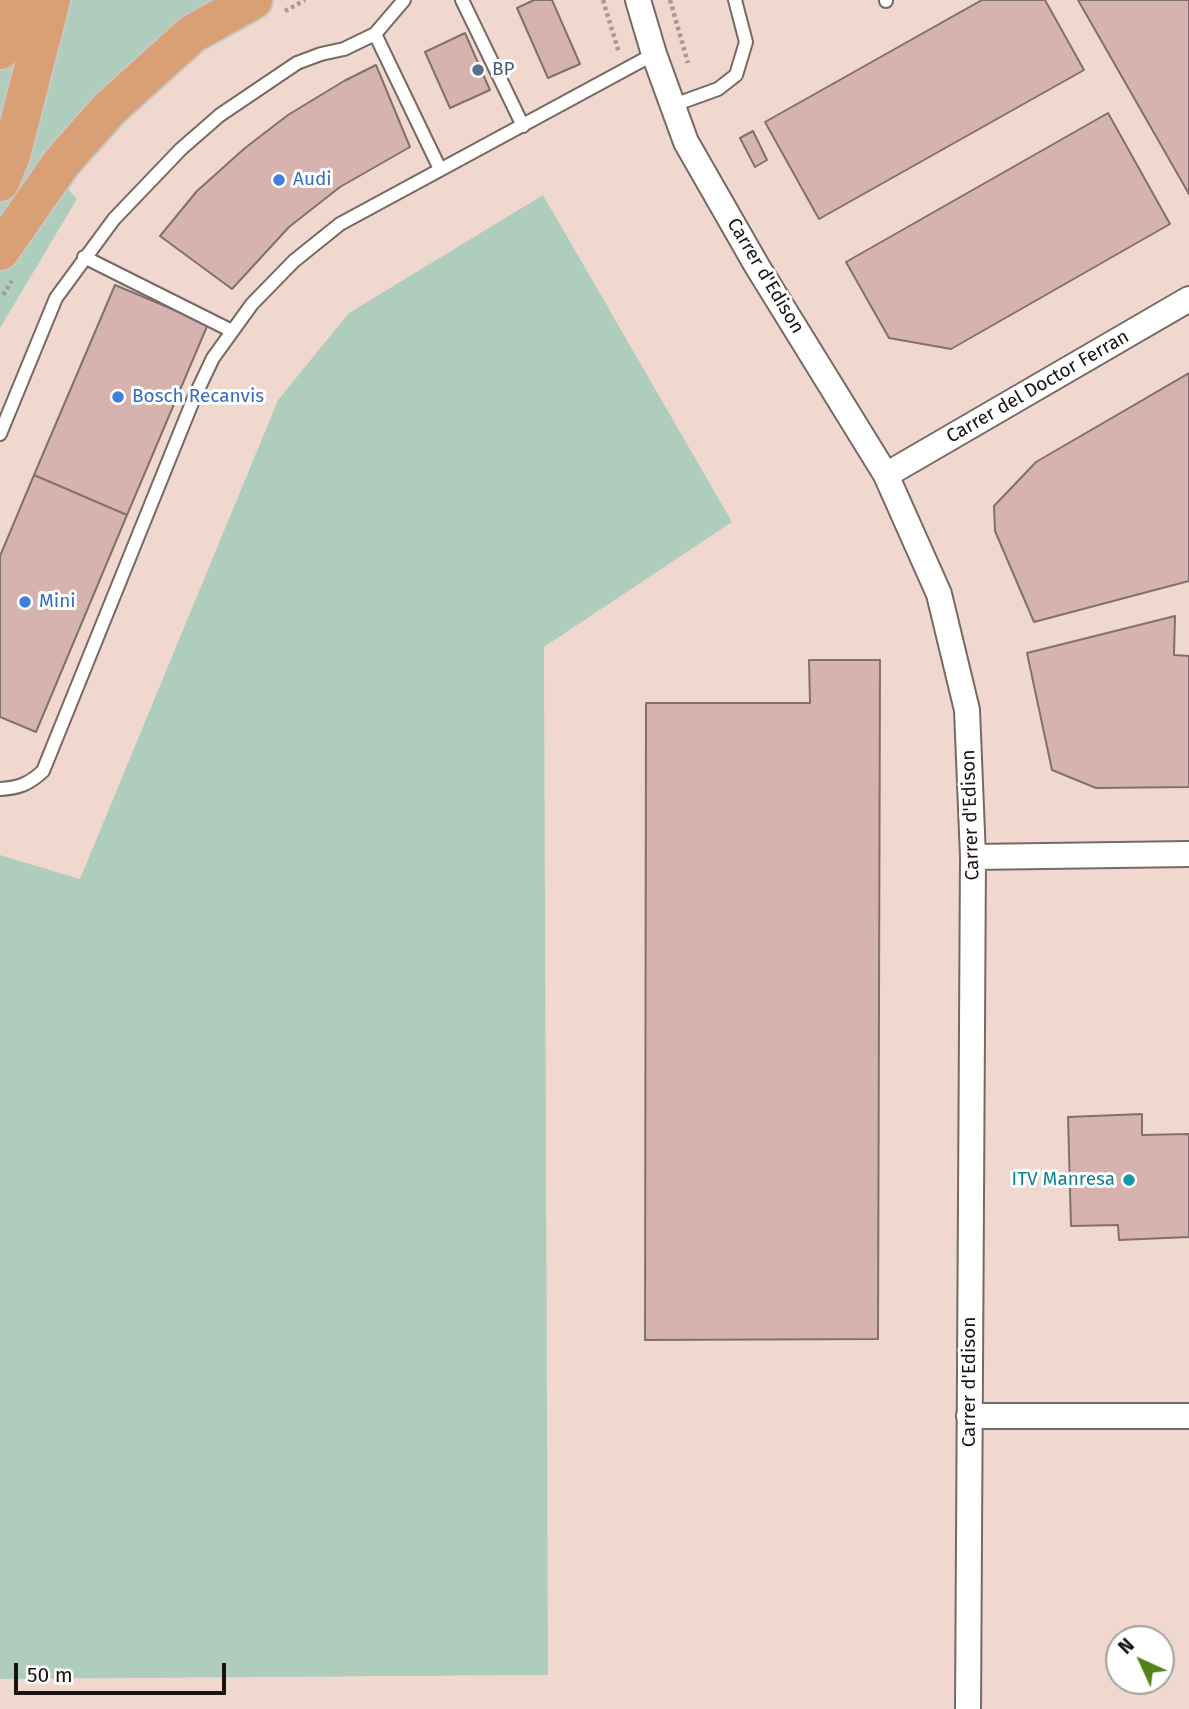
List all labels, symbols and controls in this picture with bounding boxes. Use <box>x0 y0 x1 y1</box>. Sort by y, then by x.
place label: BP <box>492 59 515 81</box>
marker: BP <box>470 62 486 78</box>
place label: Audi <box>293 169 332 191</box>
marker: Audi <box>271 172 287 188</box>
street label: Carrer d'Edison <box>722 214 808 338</box>
street label: Carrer del Doctor Ferran <box>943 325 1133 449</box>
place label: Bosch Recanvis <box>132 386 264 408</box>
marker: Bosch Recanvis <box>110 389 126 405</box>
place label: Mini <box>39 591 76 613</box>
marker: Mini <box>17 594 33 610</box>
street label: Carrer d'Edison <box>957 749 985 881</box>
place label: ITV Manresa <box>1012 1169 1115 1191</box>
marker: ITV Manresa <box>1121 1172 1137 1188</box>
street label: Carrer d'Edison <box>959 1317 981 1447</box>
north arrow <box>1105 1625 1175 1695</box>
text: N <box>1114 1634 1139 1659</box>
scale bar <box>18 1650 229 1694</box>
text: 50 m <box>27 1662 73 1688</box>

